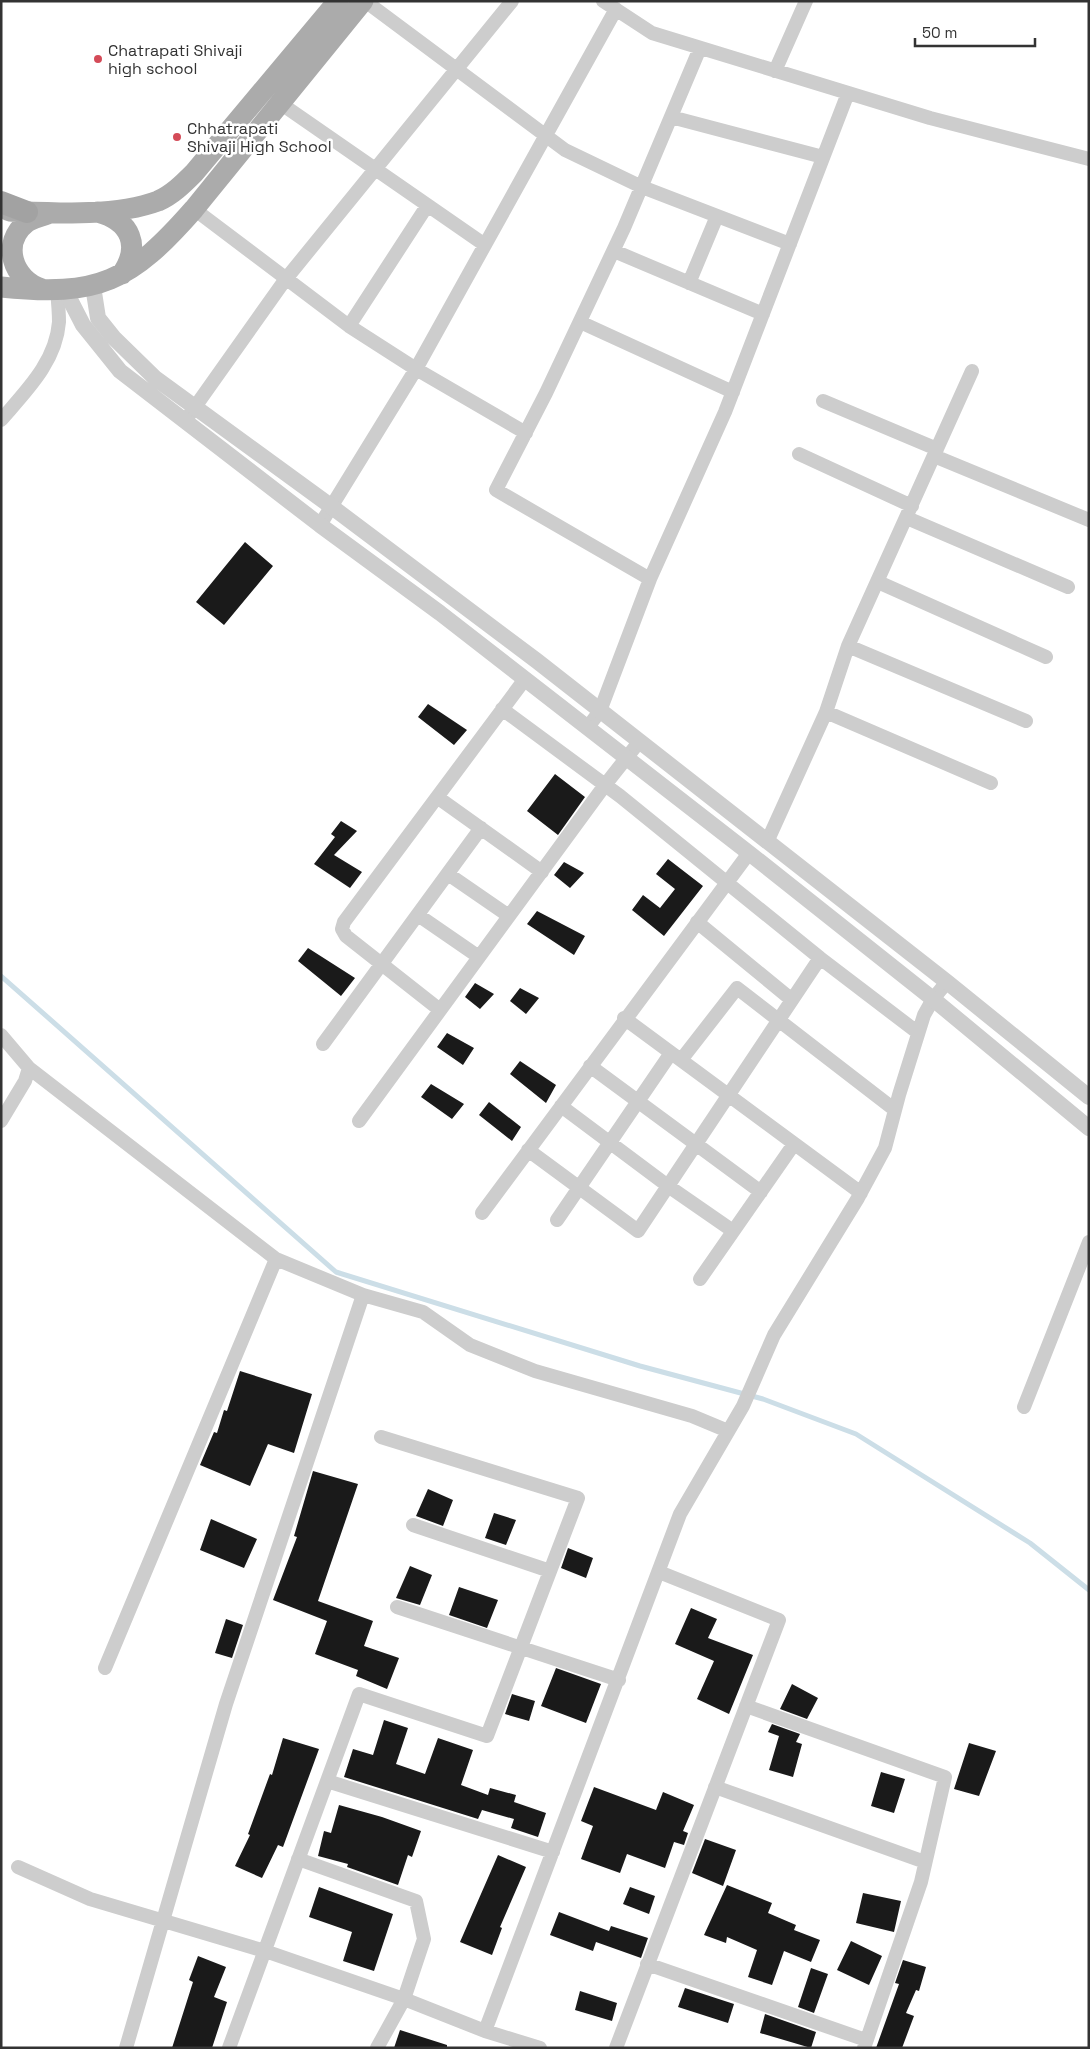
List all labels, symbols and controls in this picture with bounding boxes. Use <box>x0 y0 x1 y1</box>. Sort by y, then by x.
scale bar <box>915 15 1035 47</box>
text: 50 m <box>922 23 957 42</box>
place label: Chatrapati Shivaji high school <box>108 40 242 79</box>
marker: Chatrapati Shivaji high school <box>92 53 104 65</box>
place label: Chhatrapati Shivaji High School <box>187 118 332 157</box>
marker: Chhatrapati Shivaji High School <box>171 131 183 143</box>

